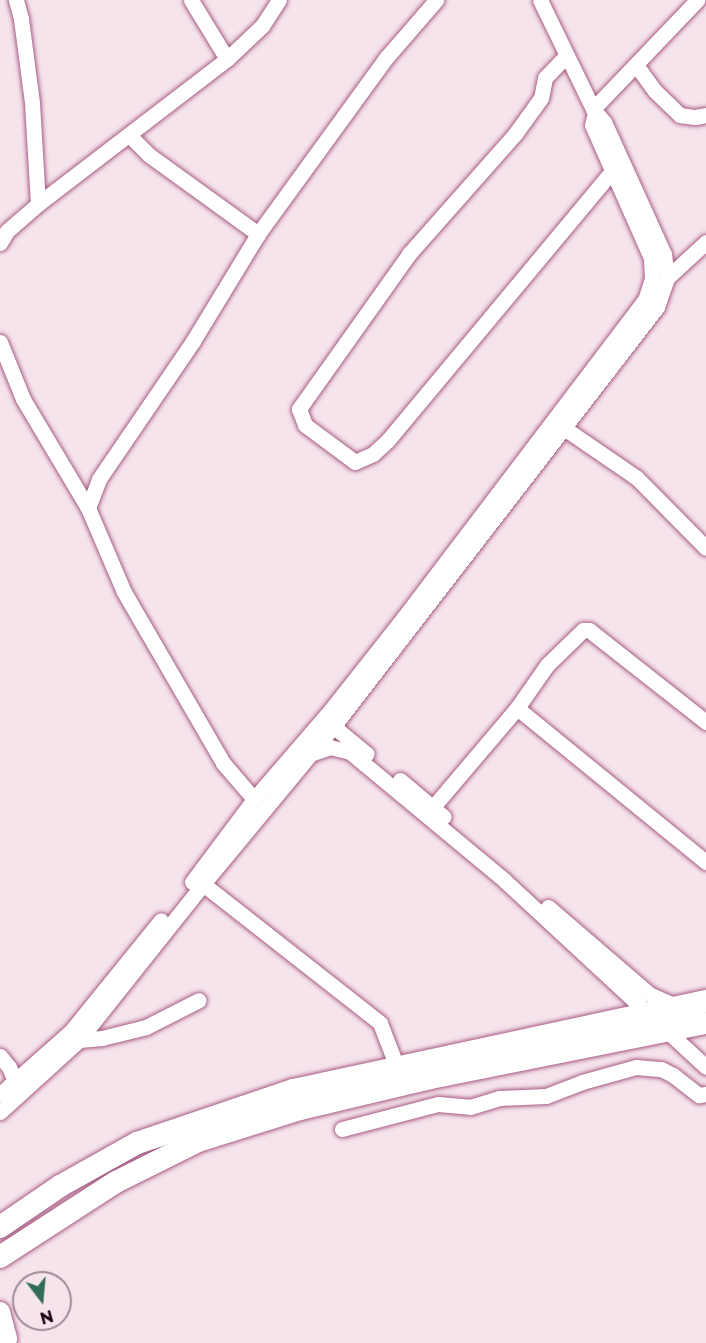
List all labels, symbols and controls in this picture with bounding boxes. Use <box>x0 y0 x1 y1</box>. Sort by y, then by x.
north arrow <box>12 1271 72 1331</box>
text: N <box>38 1306 55 1328</box>

